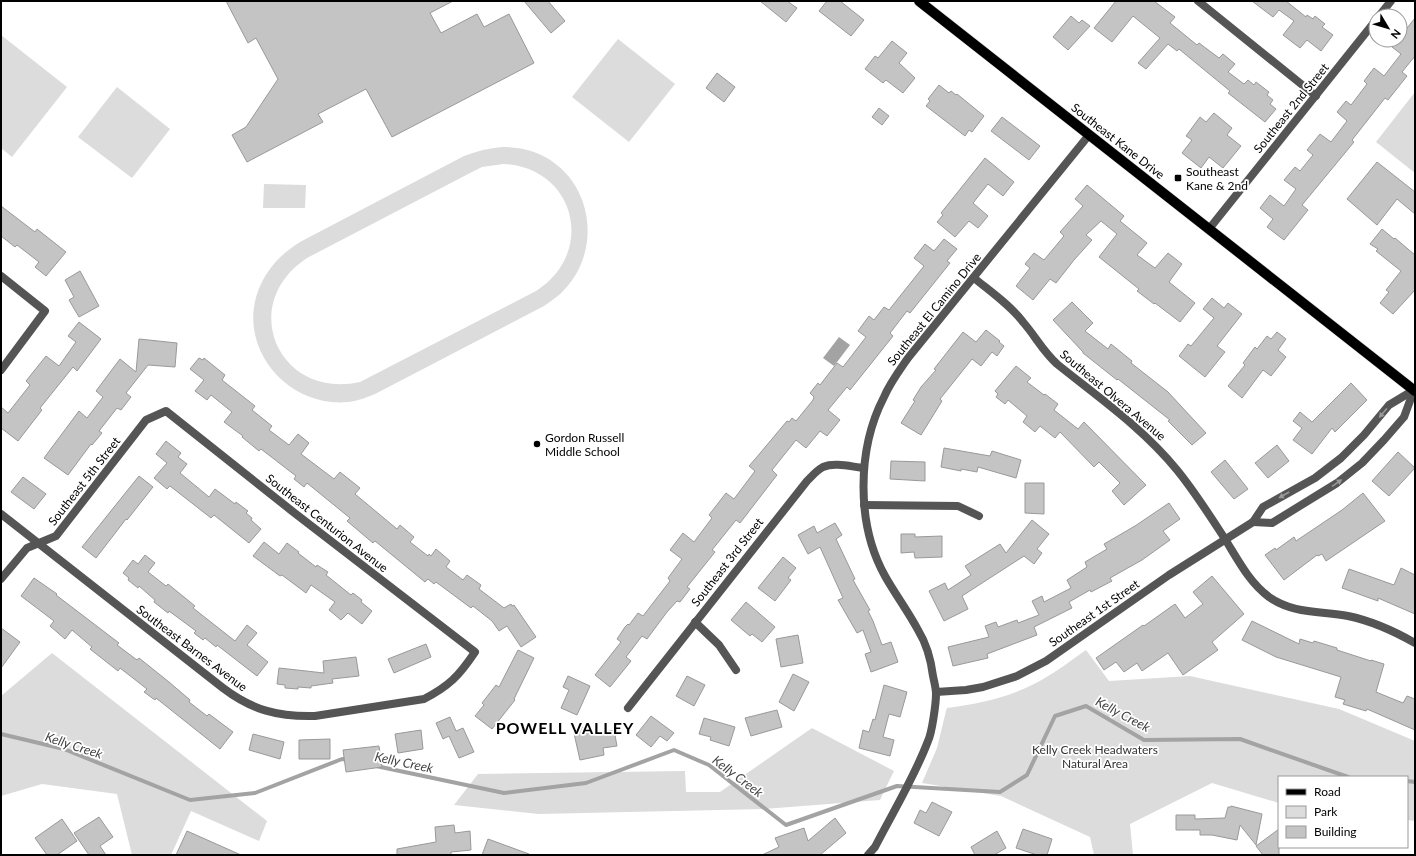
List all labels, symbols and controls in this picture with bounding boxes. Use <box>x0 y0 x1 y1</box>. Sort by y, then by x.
north arrow <box>1368 8 1408 48</box>
text: N <box>1389 27 1404 42</box>
street label: Southeast 2nd Street <box>1250 60 1332 156</box>
street label: Southeast Kane Drive <box>1068 100 1168 182</box>
place label: Southeast Kane & 2nd <box>1186 164 1248 193</box>
marker: Southeast Kane & 2nd <box>1173 173 1183 183</box>
street label: Southeast El Camino Drive <box>884 250 984 368</box>
street label: Southeast Olvera Avenue <box>1057 346 1169 444</box>
one-way arrow <box>1378 407 1387 418</box>
place label: Gordon Russell Middle School <box>545 430 624 459</box>
street label: Southeast 5th Street <box>45 433 124 528</box>
marker: Gordon Russell Middle School <box>532 439 542 449</box>
street label: Southeast Centurion Avenue <box>263 471 391 575</box>
one-way arrow <box>1332 479 1342 487</box>
one-way arrow <box>1278 492 1290 499</box>
street label: Southeast 3rd Street <box>688 514 767 609</box>
street label: Southeast 1st Street <box>1046 576 1143 650</box>
street label: Southeast Barnes Avenue <box>134 602 250 694</box>
water label: Kelly Creek <box>1093 693 1154 735</box>
district label: POWELL VALLEY <box>496 718 634 737</box>
water label: Kelly Creek <box>43 728 106 762</box>
park label: Kelly Creek Headwaters Natural Area <box>1032 742 1158 771</box>
water label: Kelly Creek <box>373 748 436 776</box>
water label: Kelly Creek <box>709 752 767 801</box>
legend <box>1278 776 1408 848</box>
text: Road <box>1314 784 1341 799</box>
text: Park <box>1314 804 1338 819</box>
text: Building <box>1314 824 1357 839</box>

